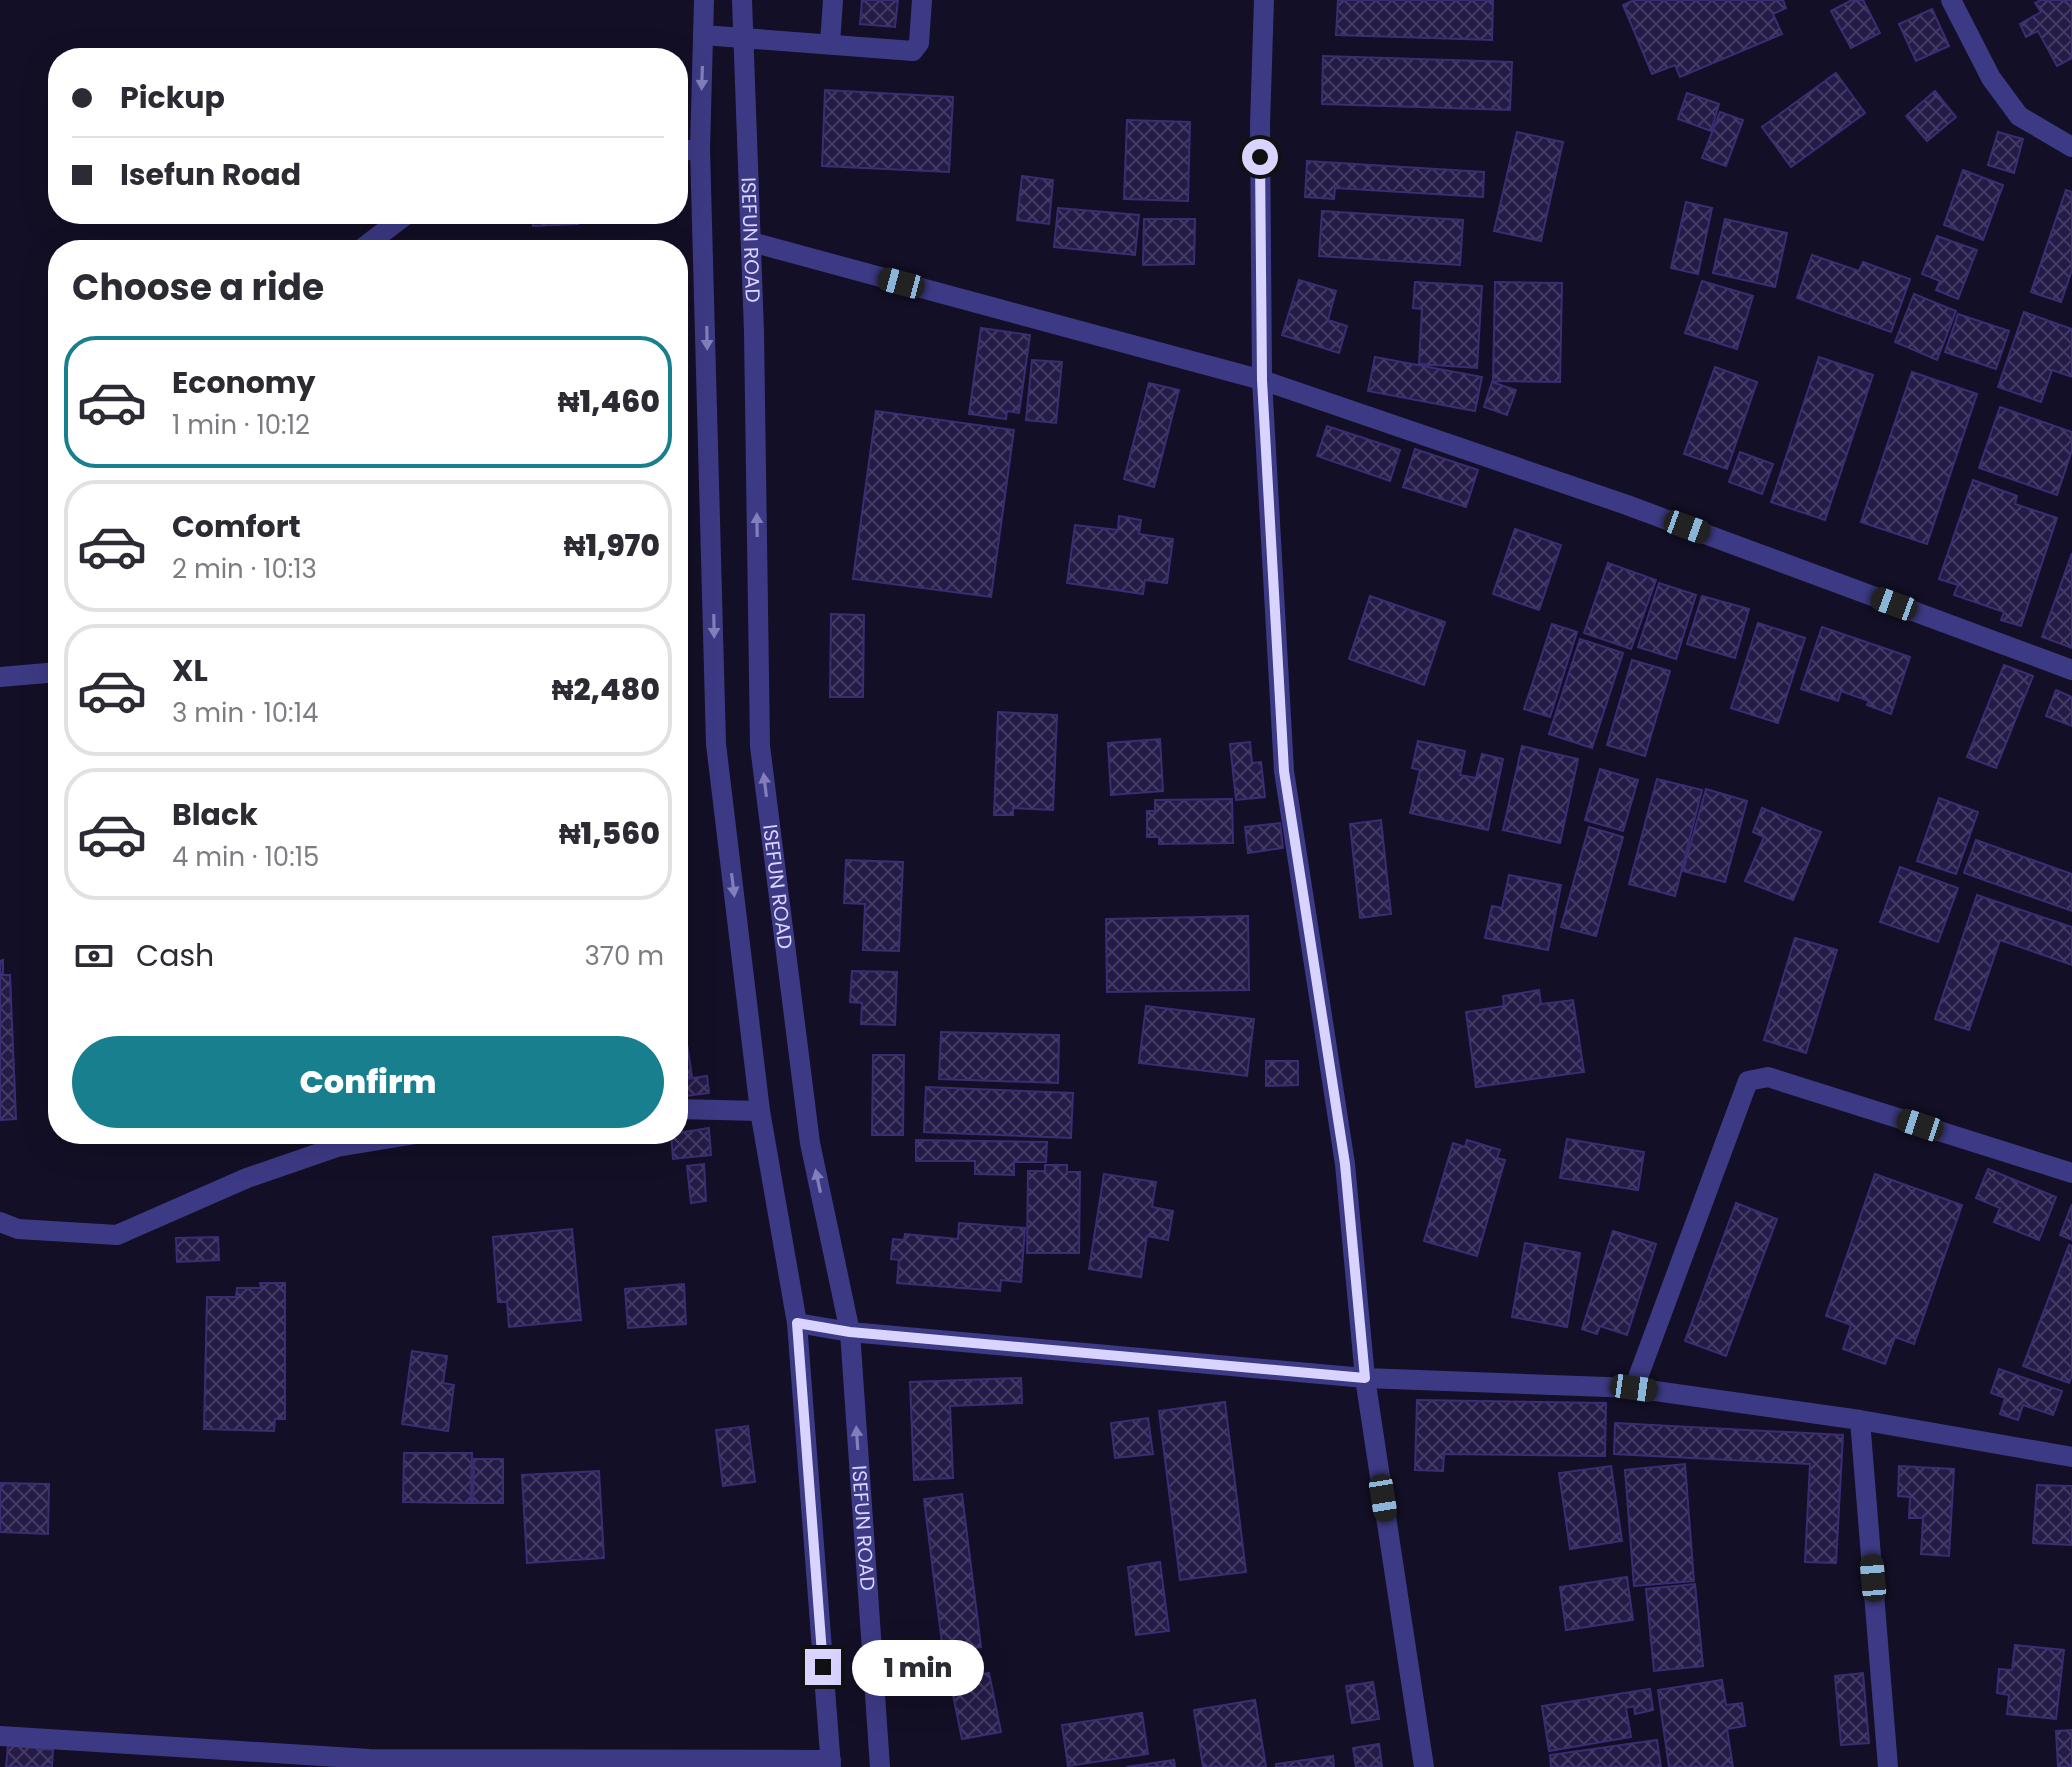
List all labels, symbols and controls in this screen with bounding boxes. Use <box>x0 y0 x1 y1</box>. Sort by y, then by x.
one-way arrow <box>696 66 709 91</box>
text: Pickup <box>120 76 225 119</box>
route start <box>1242 139 1278 175</box>
text: Isefun Road <box>120 153 301 196</box>
street label: ISEFUN ROAD <box>734 177 767 303</box>
text: Choose a ride <box>72 262 324 313</box>
car <box>875 265 927 301</box>
one-way arrow <box>700 326 713 351</box>
text: Economy <box>172 361 316 404</box>
icon: car <box>76 366 148 438</box>
text: ₦1,460 <box>558 380 660 423</box>
text: 1 min · 10:12 <box>172 407 310 443</box>
text: Comfort <box>172 505 301 548</box>
car <box>1660 508 1714 546</box>
icon: car <box>76 510 148 582</box>
one-way arrow <box>751 512 763 537</box>
text: ₦1,970 <box>564 524 660 567</box>
text: 2 min · 10:13 <box>172 551 317 587</box>
car <box>1867 585 1921 623</box>
one-way arrow <box>707 614 720 639</box>
text: XL <box>172 649 208 692</box>
icon: car <box>76 654 148 726</box>
text: ₦2,480 <box>552 668 660 711</box>
text: 3 min · 10:14 <box>172 695 318 731</box>
one-way arrow <box>758 772 771 797</box>
text: Black <box>172 793 258 836</box>
icon: car <box>76 798 148 870</box>
text: ₦1,560 <box>559 812 660 855</box>
street label: ISEFUN ROAD <box>756 823 799 951</box>
text: 4 min · 10:15 <box>172 839 319 875</box>
one-way arrow <box>727 873 740 898</box>
icon: cash <box>72 934 116 978</box>
text: Cash <box>136 934 214 977</box>
text: 370 m <box>584 938 664 974</box>
button: Confirm <box>72 1036 664 1128</box>
car <box>1893 1106 1947 1144</box>
one-way arrow <box>811 1169 824 1194</box>
car <box>1609 1373 1659 1403</box>
one-way arrow <box>850 1425 863 1450</box>
street label: ISEFUN ROAD <box>845 1464 882 1592</box>
car <box>1367 1472 1399 1524</box>
car <box>1859 1553 1887 1603</box>
callout: 1 min <box>851 1639 983 1695</box>
route end <box>805 1649 841 1685</box>
text: 1 min <box>884 1650 952 1686</box>

